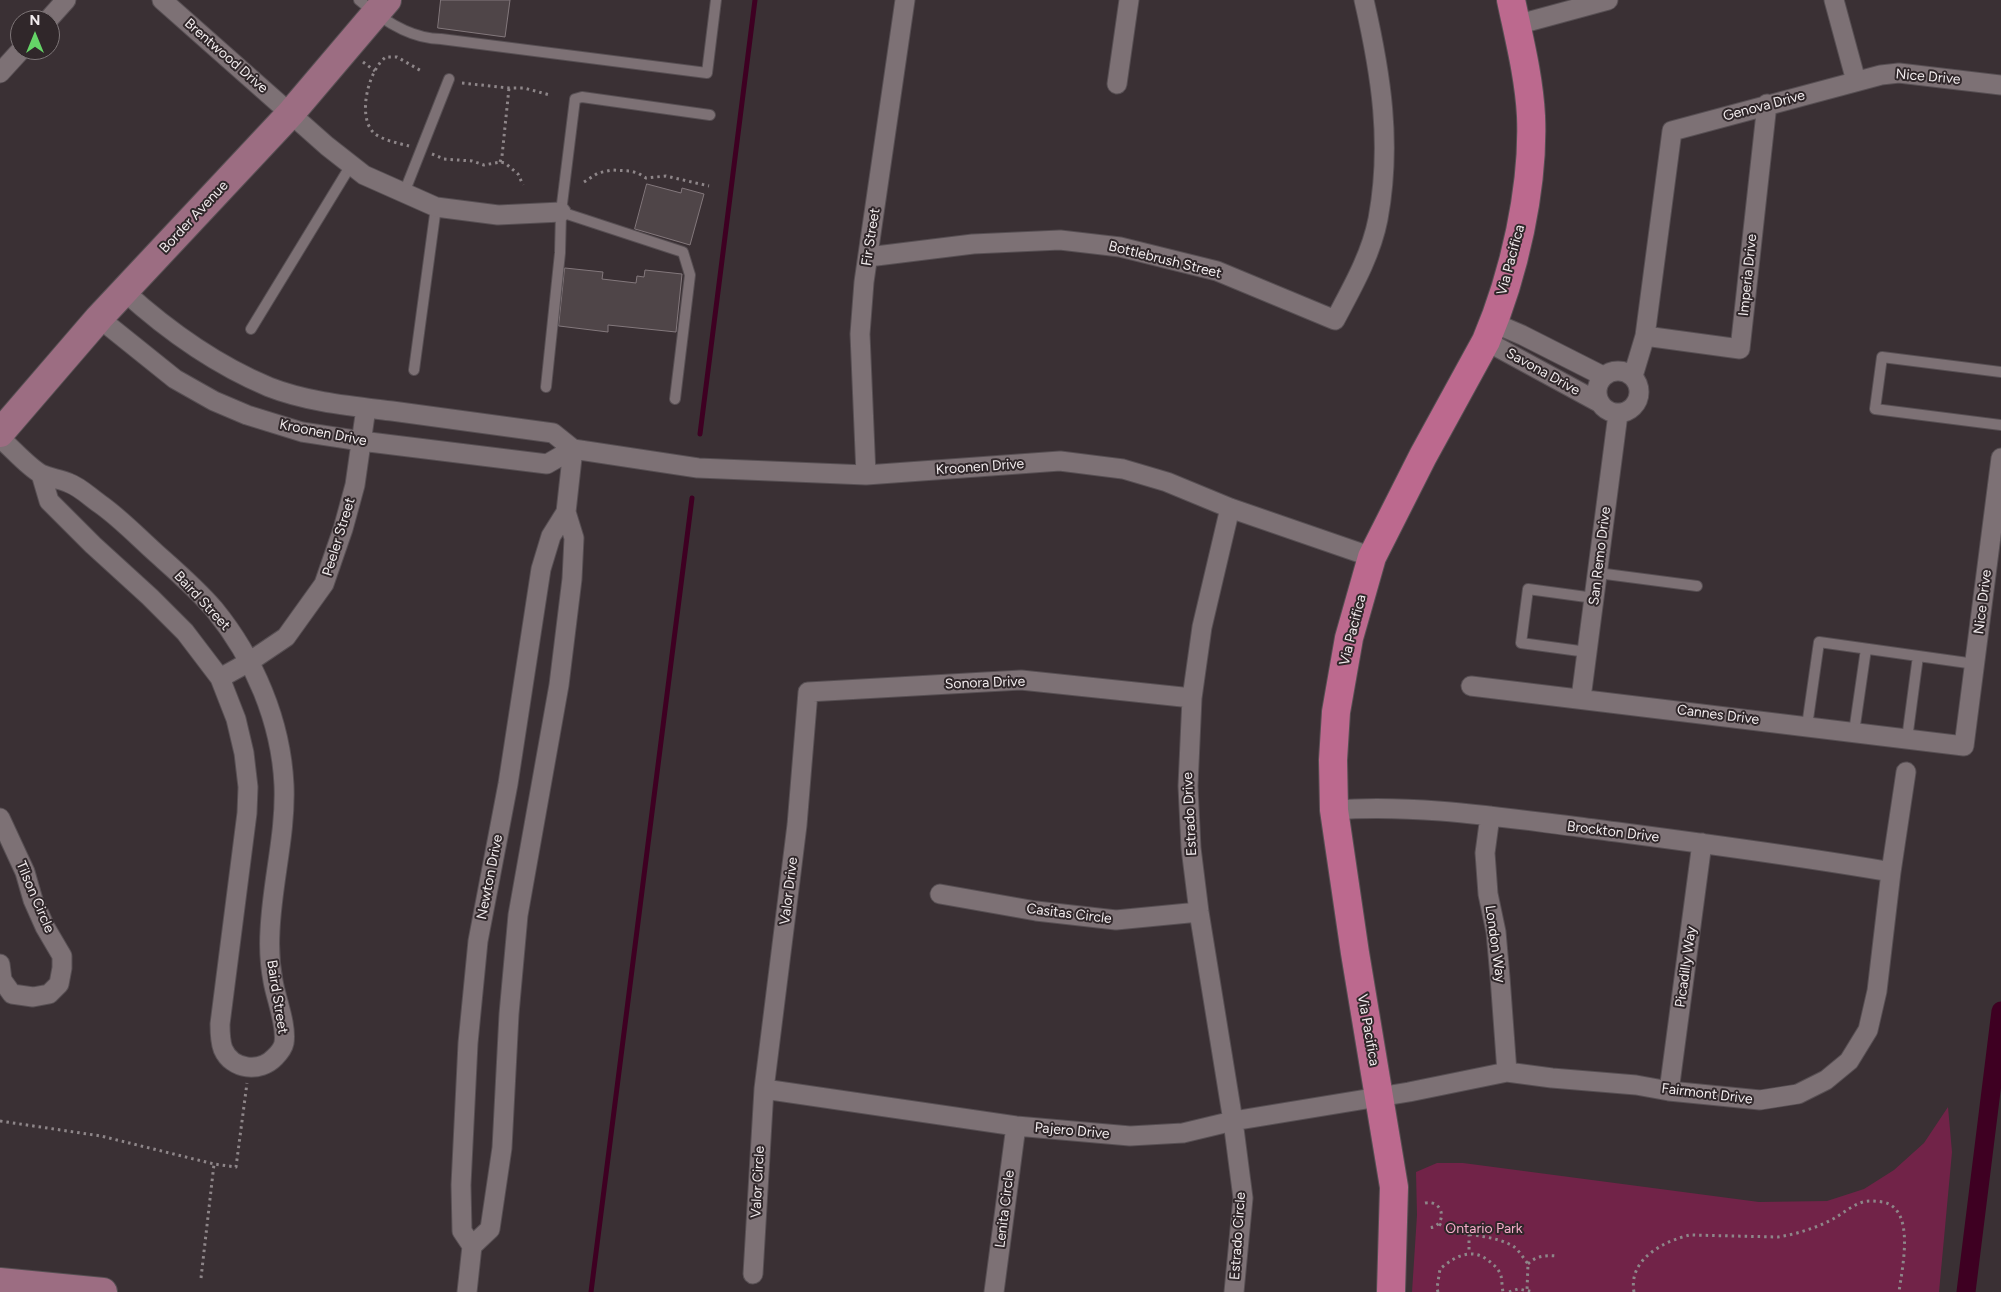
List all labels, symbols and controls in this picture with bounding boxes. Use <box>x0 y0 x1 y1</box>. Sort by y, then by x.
north arrow <box>10 10 60 60</box>
text: N <box>30 12 40 29</box>
street label: Brentwood Drive <box>181 15 271 97</box>
street label: Nice Drive <box>1895 66 1961 88</box>
street label: Genova Drive <box>1721 87 1807 125</box>
street label: Border Avenue <box>156 177 232 257</box>
street label: Fir Street <box>858 207 884 267</box>
street label: Via Pacifica <box>1493 223 1529 297</box>
street label: Imperia Drive <box>1735 233 1761 317</box>
street label: Bottlebrush Street <box>1107 238 1223 282</box>
street label: Savona Drive <box>1503 345 1583 399</box>
street label: Kroonen Drive <box>278 416 368 450</box>
street label: Kroonen Drive <box>935 456 1025 478</box>
street label: Peeler Street <box>319 496 359 578</box>
street label: San Remo Drive <box>1586 506 1614 606</box>
street label: Baird Street <box>170 568 234 634</box>
street label: Nice Drive <box>1971 569 1995 635</box>
street label: Via Pacifica <box>1336 593 1370 667</box>
street label: Sonora Drive <box>945 673 1025 693</box>
street label: Cannes Drive <box>1676 702 1760 728</box>
street label: Estrado Drive <box>1179 772 1201 856</box>
street label: Brockton Drive <box>1566 818 1660 846</box>
street label: Newton Drive <box>474 833 506 921</box>
street label: Valor Drive <box>777 856 801 926</box>
street label: Tilson Circle <box>12 859 58 935</box>
street label: Casitas Circle <box>1025 900 1113 928</box>
street label: London Way <box>1481 904 1509 984</box>
street label: Picadilly Way <box>1672 925 1700 1009</box>
street label: Baird Street <box>263 959 291 1035</box>
street label: Via Pacifica <box>1353 993 1383 1067</box>
street label: Fairmont Drive <box>1661 1080 1753 1108</box>
street label: Pajero Drive <box>1034 1119 1110 1143</box>
street label: Valor Circle <box>748 1146 768 1218</box>
street label: Lenita Circle <box>992 1169 1018 1249</box>
street label: Estrado Circle <box>1227 1191 1249 1281</box>
park label: Ontario Park <box>1445 1221 1523 1237</box>

